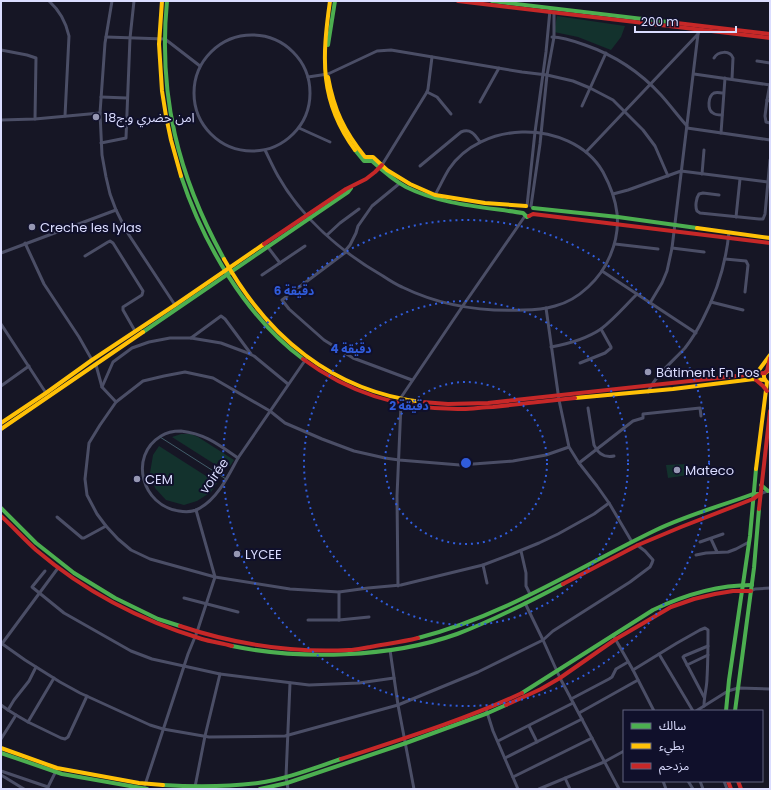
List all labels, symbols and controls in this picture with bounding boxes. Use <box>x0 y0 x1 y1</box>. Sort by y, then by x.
scale bar <box>635 8 736 34</box>
text: 200 m <box>641 13 679 30</box>
place label: امن حضري و.ج18 <box>104 108 195 128</box>
marker: امن حضري و.ج18 <box>91 112 101 122</box>
place label: Creche les lylas <box>40 218 142 237</box>
marker: Creche les lylas <box>27 222 37 232</box>
text: 6 دقيقة <box>274 282 314 299</box>
text: 4 دقيقة <box>331 340 371 357</box>
place label: Bâtiment Fn Pos <box>656 363 760 382</box>
marker: Bâtiment Fn Pos <box>643 367 653 377</box>
text: 2 دقيقة <box>389 397 429 414</box>
street label: voirée <box>195 454 233 498</box>
centre of rings <box>459 456 473 470</box>
place label: Mateco <box>685 461 734 480</box>
marker: Mateco <box>672 465 682 475</box>
place label: CEM <box>145 470 173 489</box>
marker: CEM <box>132 474 142 484</box>
place label: LYCEE <box>245 545 282 564</box>
marker: LYCEE <box>232 549 242 559</box>
legend <box>623 710 763 782</box>
text: سالك <box>659 717 686 734</box>
text: بطيء <box>659 737 685 756</box>
text: مزدحم <box>659 757 689 775</box>

